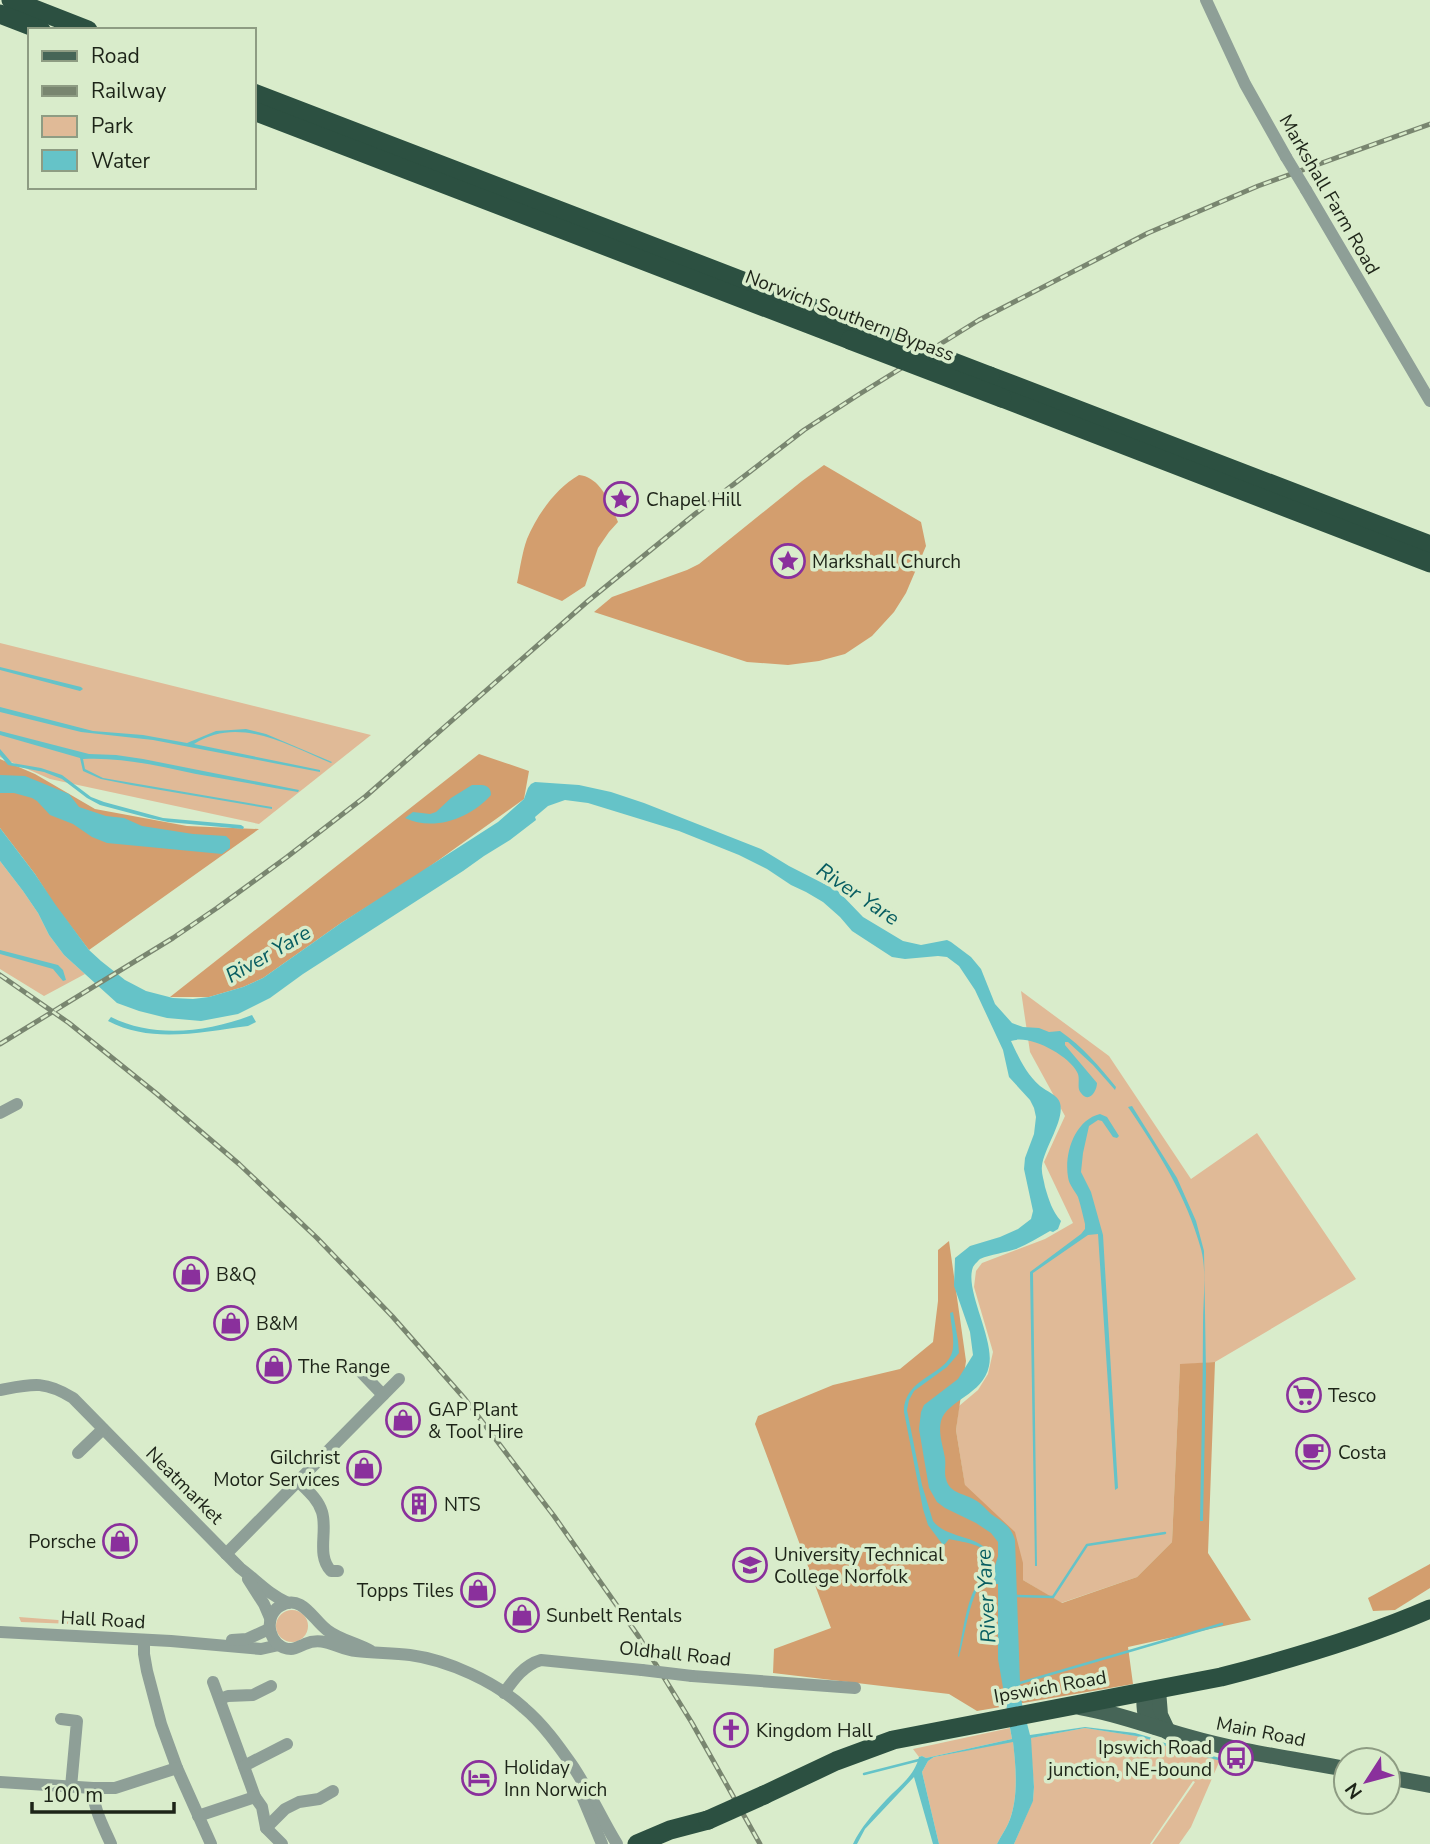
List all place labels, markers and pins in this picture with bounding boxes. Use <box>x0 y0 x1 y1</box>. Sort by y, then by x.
place icon: Chapel Hill <box>602 480 640 518</box>
place label: Chapel Hill <box>646 487 742 513</box>
place icon: Markshall Church <box>769 542 807 580</box>
place label: Markshall Church <box>812 549 961 575</box>
shop icon: B&Q <box>172 1255 210 1293</box>
place label: B&Q <box>216 1262 257 1288</box>
shop icon: B&M <box>212 1304 250 1342</box>
place label: B&M <box>256 1311 298 1337</box>
shop icon: The Range <box>255 1347 293 1385</box>
place label: The Range <box>298 1354 390 1380</box>
supermarket icon: Tesco <box>1285 1376 1323 1414</box>
place label: Tesco <box>1328 1383 1376 1409</box>
place label: GAP Plant & Tool Hire <box>428 1397 523 1445</box>
shop icon: GAP Plant & Tool Hire <box>384 1401 422 1439</box>
cafe icon: Costa <box>1294 1433 1332 1471</box>
place label: Costa <box>1338 1440 1386 1466</box>
place label: Gilchrist Motor Services <box>213 1445 340 1493</box>
shop icon: Gilchrist Motor Services <box>345 1449 383 1487</box>
building icon: NTS <box>400 1485 438 1523</box>
place label: NTS <box>444 1492 481 1518</box>
shop icon: Porsche <box>101 1522 139 1560</box>
place label: Porsche <box>28 1529 96 1555</box>
place label: University Technical College Norfolk <box>774 1542 944 1590</box>
school or university icon: University Technical College Norfolk <box>731 1546 769 1584</box>
shop icon: Topps Tiles <box>459 1571 497 1609</box>
place label: Topps Tiles <box>357 1578 454 1604</box>
shop icon: Sunbelt Rentals <box>503 1596 541 1634</box>
place label: Sunbelt Rentals <box>546 1603 682 1629</box>
church icon: Kingdom Hall <box>712 1711 750 1749</box>
place label: Kingdom Hall <box>756 1718 873 1744</box>
place label: Ipswich Road junction, NE-bound <box>1046 1735 1212 1783</box>
bus stop icon: Ipswich Road junction, NE-bound <box>1217 1739 1255 1777</box>
place label: Holiday Inn Norwich <box>504 1755 607 1803</box>
hotel icon: Holiday Inn Norwich <box>460 1759 498 1797</box>

